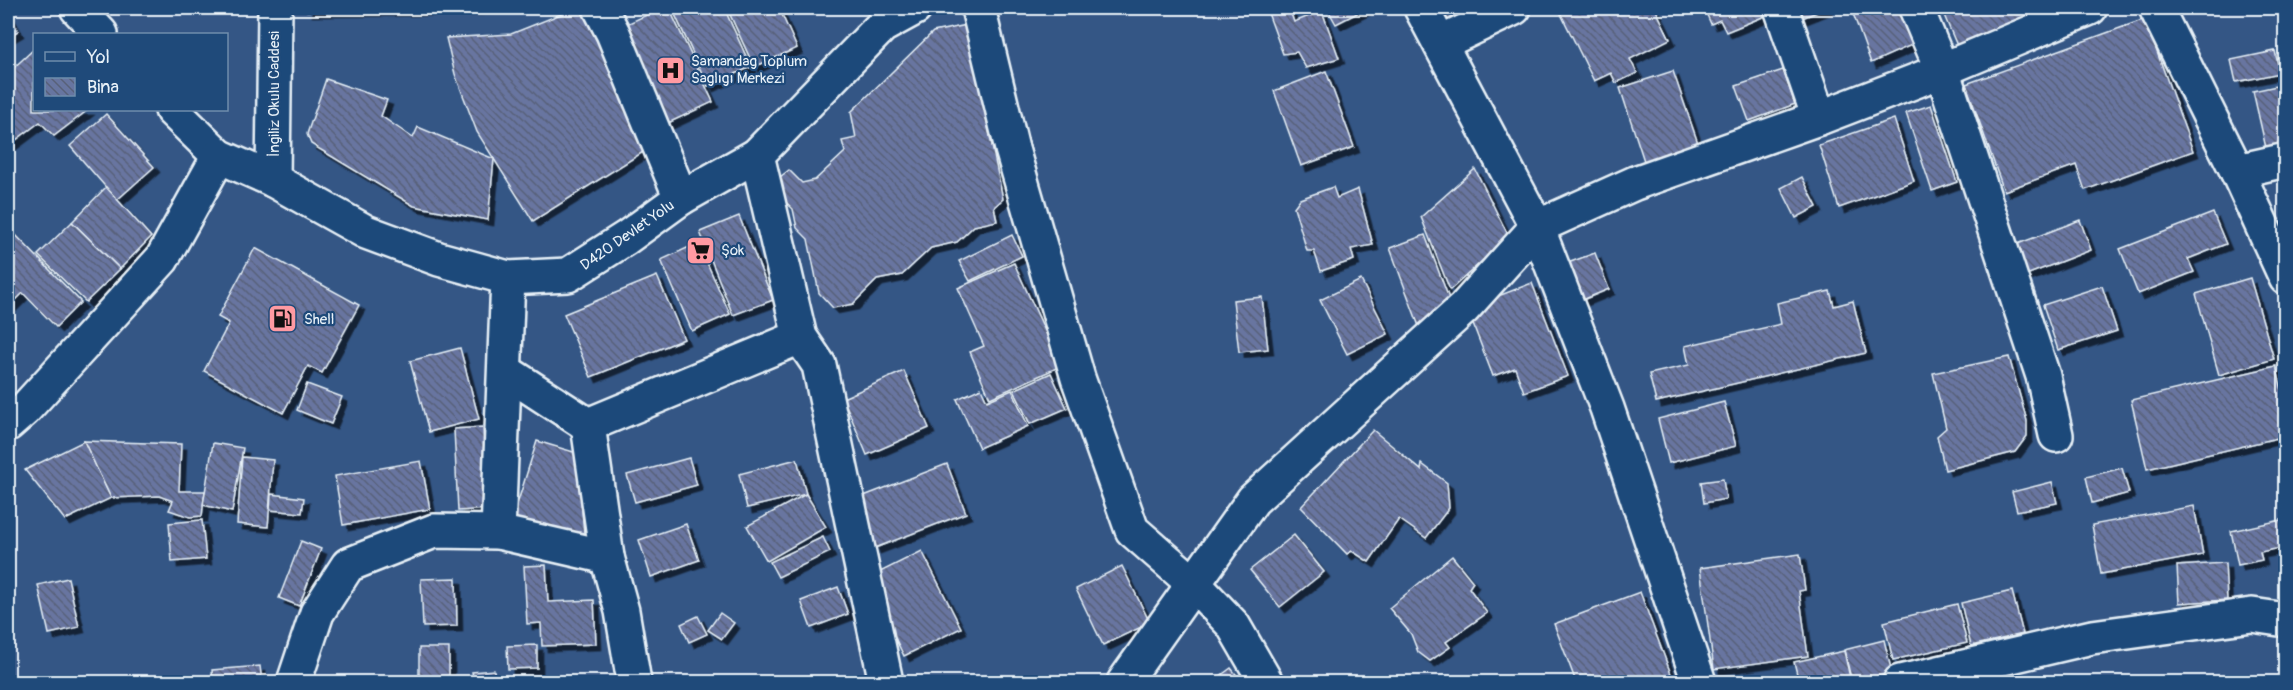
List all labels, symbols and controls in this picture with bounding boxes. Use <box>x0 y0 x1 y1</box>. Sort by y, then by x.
street label: İngiliz Okulu Caddesi <box>265 31 284 157</box>
legend <box>33 33 228 111</box>
text: Yol <box>86 46 110 69</box>
place label: Samandag Toplum Saglıgı Merkezi <box>691 52 807 88</box>
hospital icon: Samandag Toplum Saglıgı Merkezi <box>654 54 686 86</box>
text: Bina <box>87 76 119 99</box>
street label: D420 Devlet Yolu <box>577 196 678 275</box>
supermarket icon: Şok <box>684 234 716 266</box>
place label: Şok <box>721 241 745 260</box>
fuel station icon: Shell <box>267 303 299 335</box>
place label: Shell <box>304 310 334 329</box>

